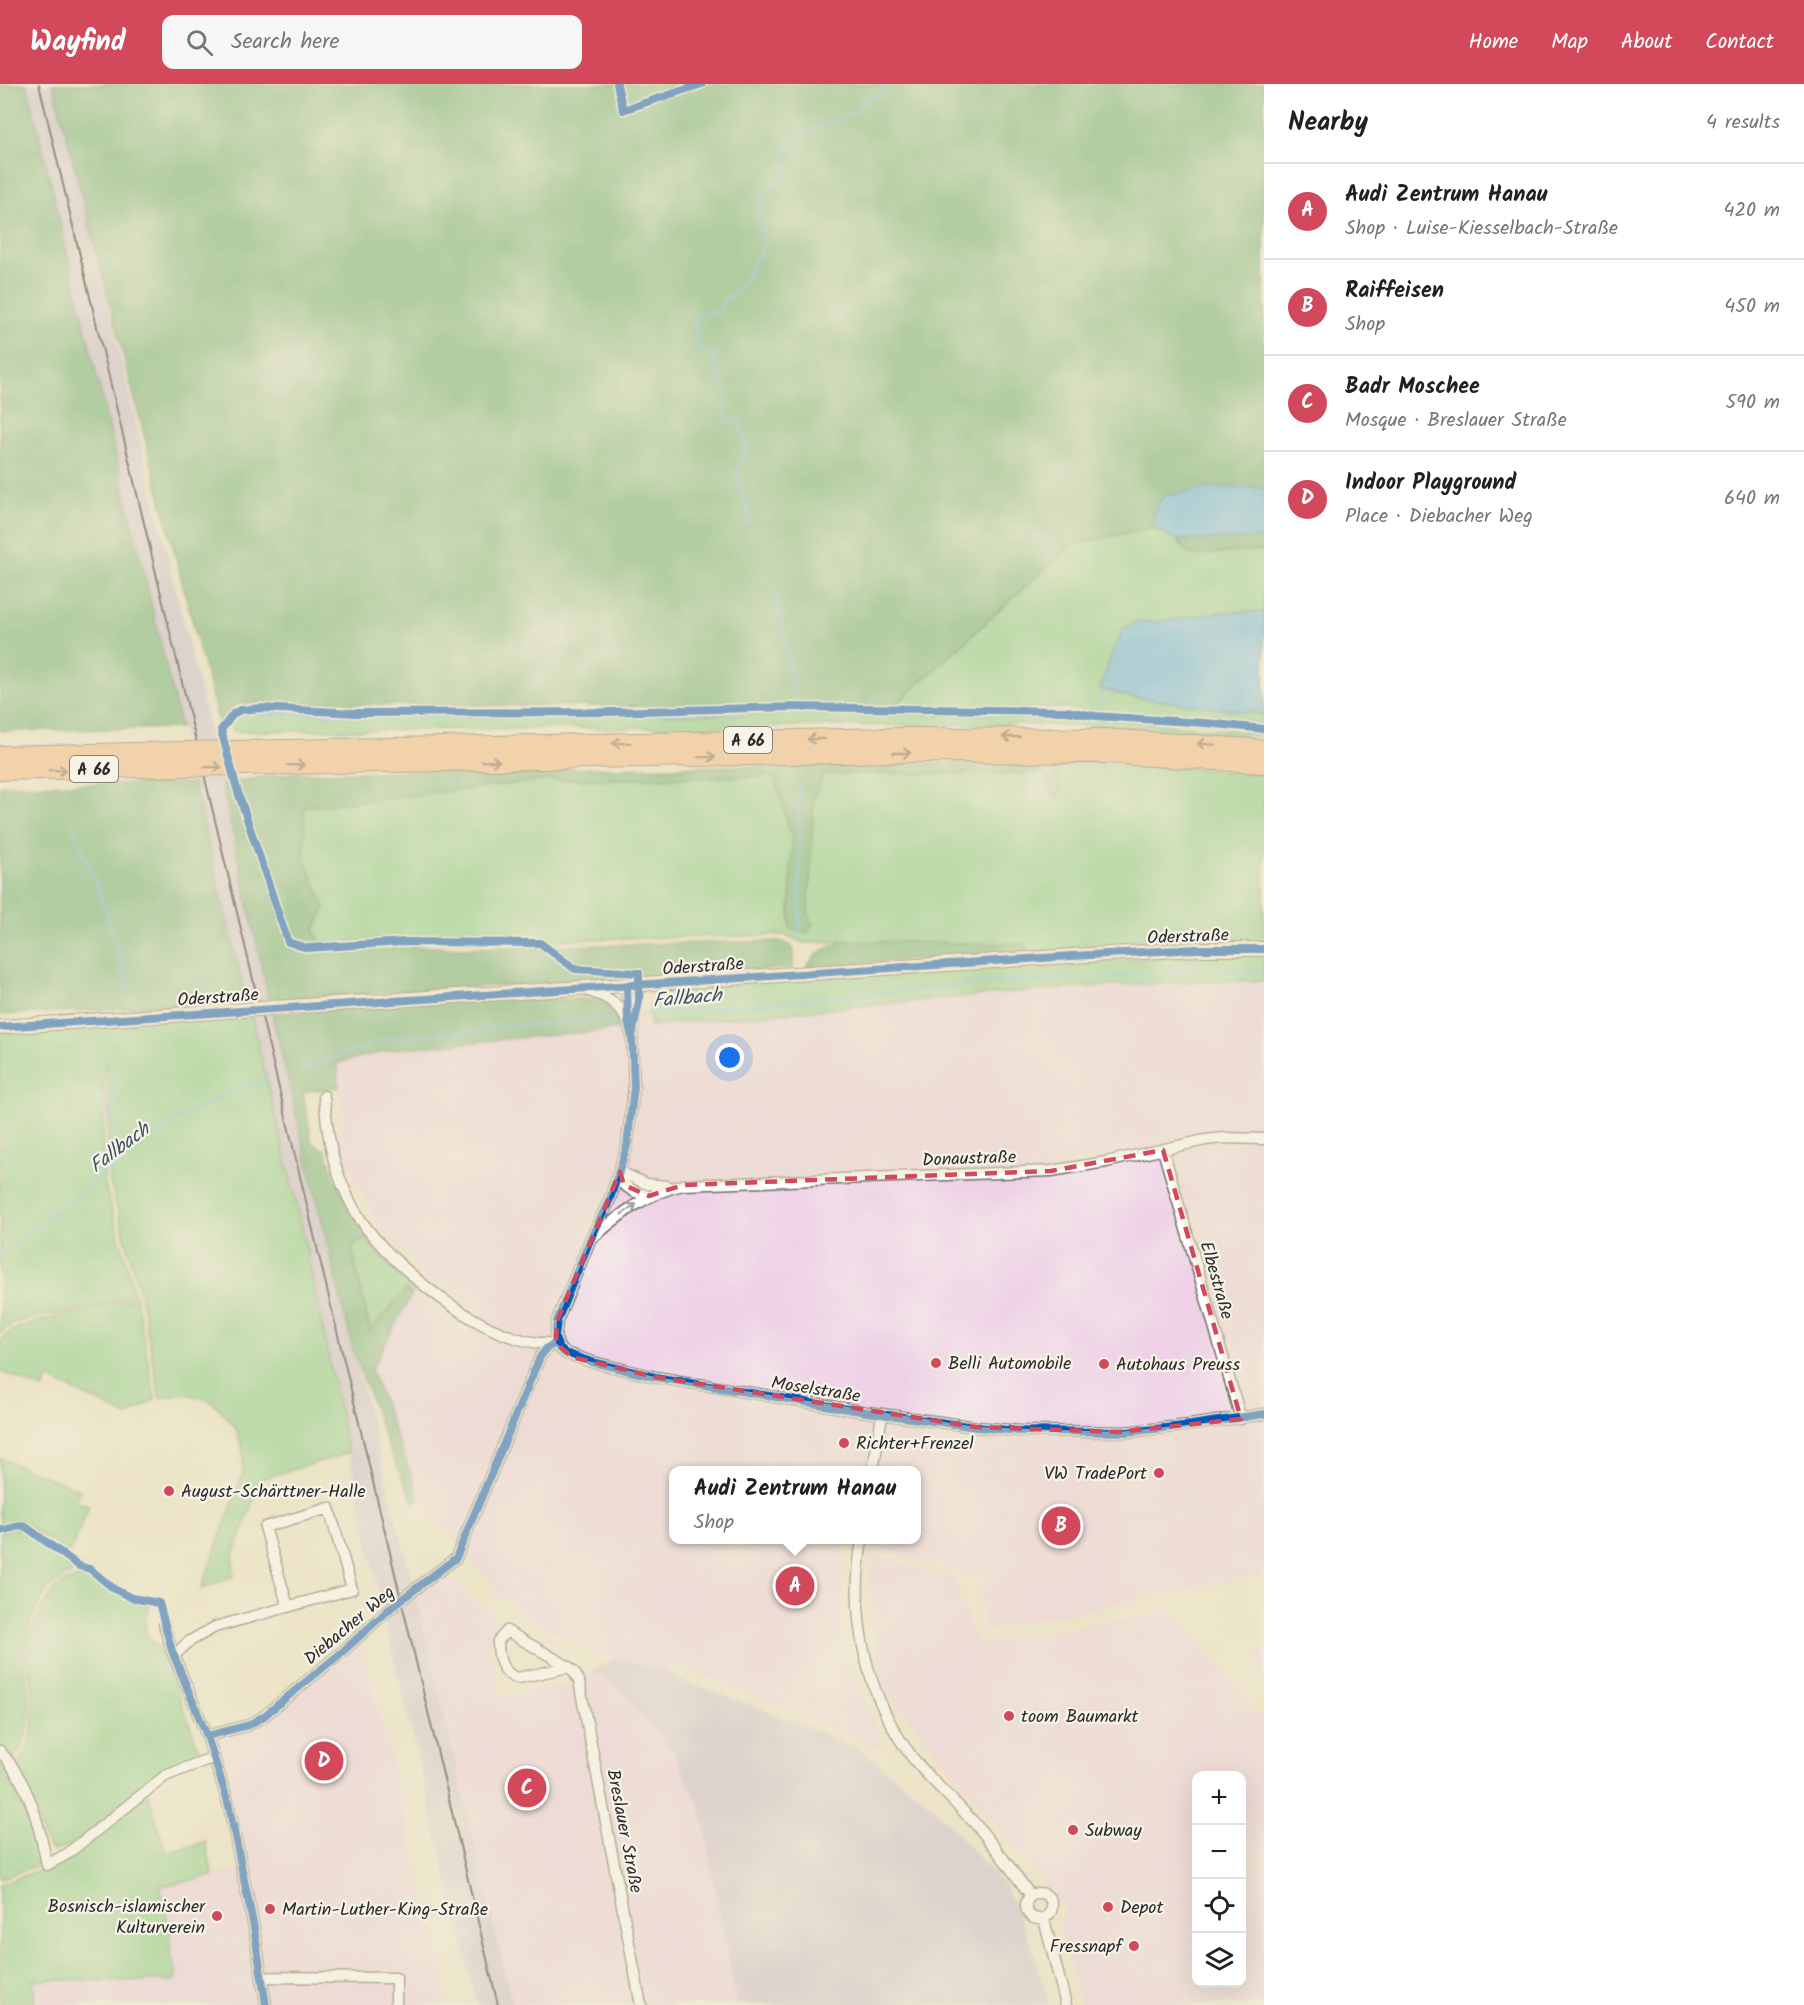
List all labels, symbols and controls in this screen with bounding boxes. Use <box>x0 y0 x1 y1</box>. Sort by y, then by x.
search box <box>162 15 582 69</box>
text: Wayfind <box>30 20 126 65</box>
text: Search here <box>231 25 339 60</box>
icon: search <box>183 26 216 59</box>
text: Home <box>1469 26 1518 59</box>
text: Map <box>1551 26 1588 59</box>
text: About <box>1621 26 1672 59</box>
text: Contact <box>1705 26 1774 59</box>
text: Nearby <box>1288 102 1368 144</box>
text: 4 results <box>1706 107 1780 139</box>
text: Audi Zentrum Hanau <box>1345 178 1547 213</box>
text: A <box>1301 195 1314 227</box>
text: 420 m <box>1723 195 1780 227</box>
text: Shop · Luise-Kiesselbach-Straße <box>1345 213 1618 245</box>
text: Raiffeisen <box>1345 274 1444 309</box>
text: B <box>1301 291 1314 323</box>
text: 450 m <box>1724 291 1780 323</box>
text: Shop <box>1345 309 1385 341</box>
text: Badr Moschee <box>1345 370 1480 405</box>
text: C <box>1301 387 1314 419</box>
text: 590 m <box>1726 387 1780 419</box>
text: Mosque · Breslauer Straße <box>1345 405 1567 437</box>
text: Indoor Playground <box>1345 466 1516 501</box>
text: D <box>1301 483 1314 515</box>
text: 640 m <box>1724 483 1780 515</box>
text: Place · Diebacher Weg <box>1345 501 1533 533</box>
road number: A 66 <box>724 727 772 753</box>
one-way arrow <box>1001 731 1021 743</box>
one-way arrow <box>806 733 826 744</box>
one-way arrow <box>611 737 631 749</box>
one-way arrow <box>1196 738 1216 749</box>
one-way arrow <box>891 747 911 759</box>
one-way arrow <box>696 751 716 762</box>
one-way arrow <box>480 755 500 767</box>
road number: A 66 <box>70 756 118 782</box>
one-way arrow <box>285 759 305 771</box>
one-way arrow <box>203 761 223 772</box>
one-way arrow <box>48 764 68 775</box>
street label: Oderstraße <box>1147 922 1229 953</box>
street label: Oderstraße <box>661 950 745 985</box>
water label: Fallbach <box>651 980 725 1018</box>
street label: Oderstraße <box>176 981 260 1016</box>
your location <box>715 1043 744 1072</box>
water label: Fallbach <box>83 1114 159 1182</box>
street label: Donaustraße <box>922 1143 1017 1176</box>
one-way arrow <box>620 1203 636 1215</box>
street label: Elbestraße <box>1191 1238 1241 1323</box>
place label: Belli Automobile <box>948 1350 1071 1379</box>
place label: Autohaus Preuss <box>1116 1351 1241 1380</box>
marker: Belli Automobile <box>929 1356 943 1370</box>
marker: Autohaus Preuss <box>1097 1357 1111 1371</box>
street label: Moselstraße <box>769 1369 863 1412</box>
place label: Richter+Frenzel <box>856 1430 974 1459</box>
marker: Richter+Frenzel <box>837 1436 851 1450</box>
place label: VW TradePort <box>1044 1460 1148 1489</box>
popup <box>669 1466 921 1544</box>
marker: VW TradePort <box>1152 1466 1166 1480</box>
text: Audi Zentrum Hanau <box>694 1472 896 1507</box>
place label: August-Schärttner-Halle <box>181 1478 366 1507</box>
marker: August-Schärttner-Halle <box>162 1484 176 1498</box>
pin: B <box>1042 1504 1080 1548</box>
text: Shop <box>694 1507 734 1539</box>
pin: A <box>776 1564 814 1608</box>
street label: Diebacher Weg <box>298 1579 402 1673</box>
place label: toom Baumarkt <box>1021 1703 1140 1732</box>
marker: toom Baumarkt <box>1002 1709 1016 1723</box>
pin: D <box>304 1738 344 1784</box>
pin: C <box>508 1766 546 1810</box>
street label: Breslauer Straße <box>597 1767 650 1896</box>
map controls <box>1192 1771 1246 1987</box>
button: + <box>1192 1771 1246 1825</box>
place label: Subway <box>1085 1817 1142 1846</box>
marker: Subway <box>1066 1823 1080 1837</box>
button: − <box>1192 1825 1246 1879</box>
button: locate <box>1192 1879 1246 1933</box>
place label: Bosnisch-islamischer Kulturverein <box>47 1893 206 1943</box>
place label: Depot <box>1120 1894 1164 1923</box>
place label: Martin-Luther-King-Straße <box>282 1896 488 1925</box>
marker: Depot <box>1101 1900 1115 1914</box>
marker: Martin-Luther-King-Straße <box>263 1902 277 1916</box>
marker: Bosnisch-islamischer Kulturverein <box>210 1909 224 1923</box>
place label: Fressnapf <box>1050 1933 1124 1962</box>
button: layers <box>1192 1933 1246 1987</box>
marker: Fressnapf <box>1127 1939 1141 1953</box>

